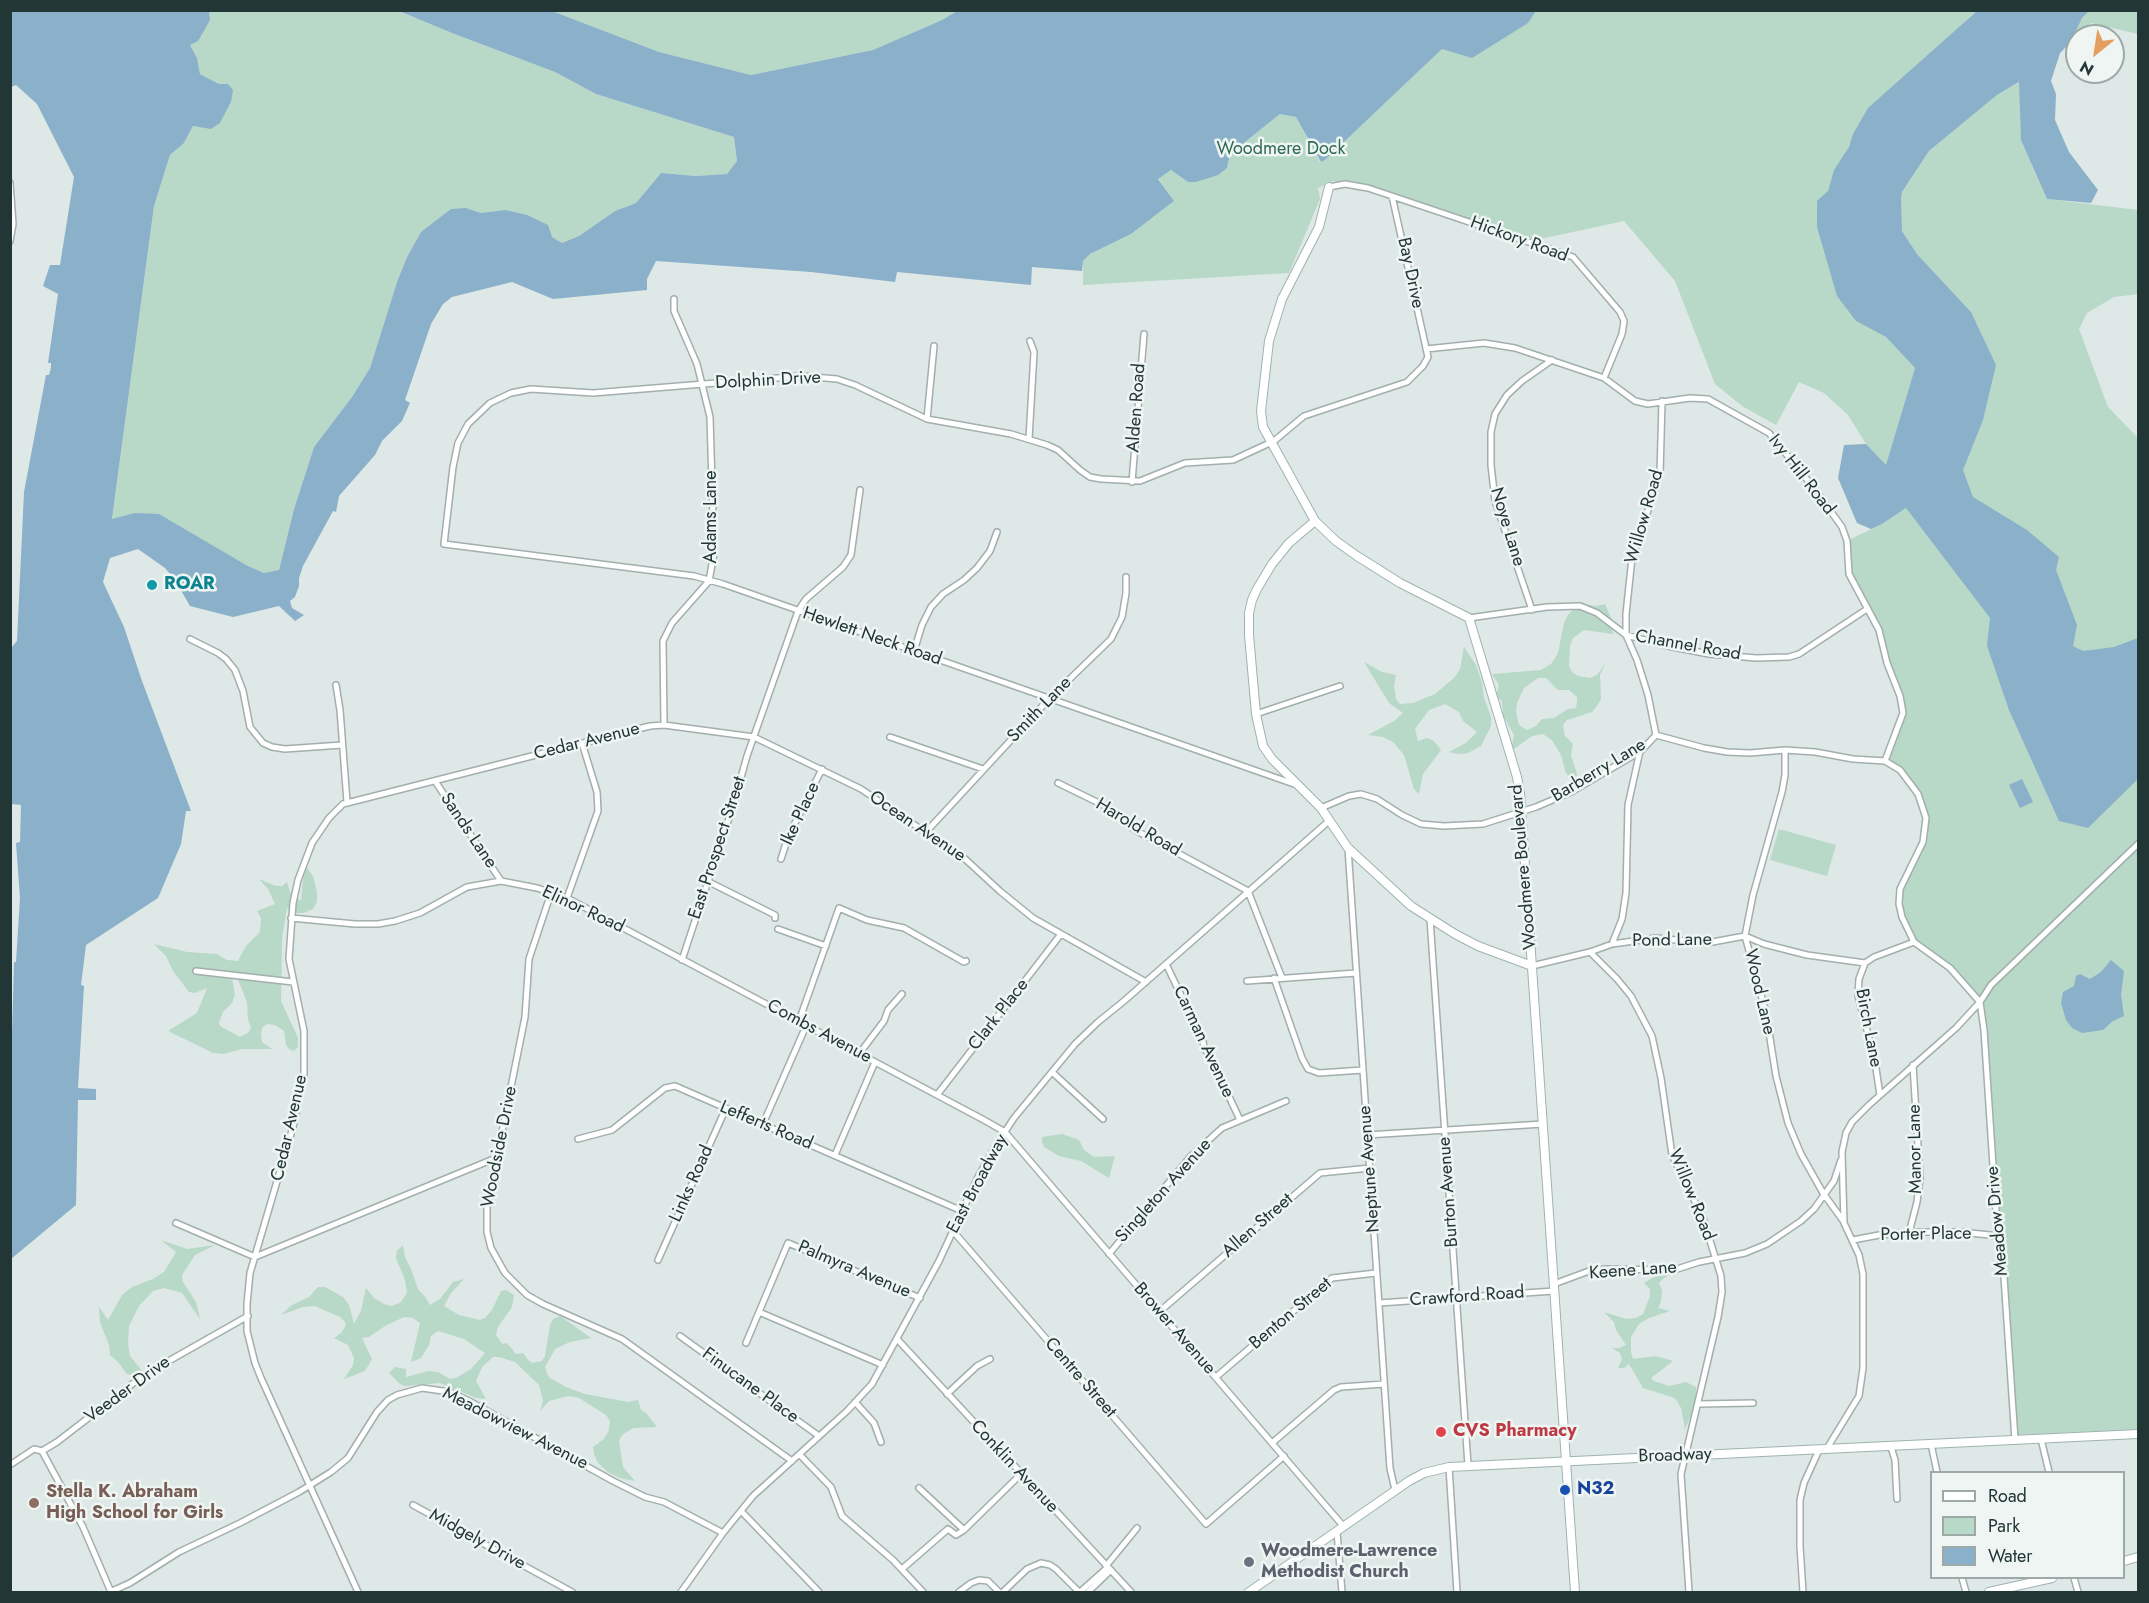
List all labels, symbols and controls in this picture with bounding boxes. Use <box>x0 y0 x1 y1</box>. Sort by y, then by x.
north arrow <box>2065 24 2125 84</box>
text: N <box>2075 55 2098 81</box>
park label: Woodmere Dock <box>1217 139 1345 161</box>
street label: Hickory Road <box>1467 212 1571 268</box>
street label: Bay Drive <box>1392 236 1428 310</box>
street label: Alden Road <box>1123 363 1151 453</box>
street label: Dolphin Drive <box>715 367 821 395</box>
street label: Ivy Hill Road <box>1763 430 1839 520</box>
street label: Willow Road <box>1621 467 1669 567</box>
street label: Adams Lane <box>701 471 723 563</box>
street label: Noye Lane <box>1485 485 1529 569</box>
place label: ROAR <box>164 574 215 596</box>
marker: ROAR <box>145 578 159 592</box>
street label: Hewlett Neck Road <box>800 603 944 671</box>
street label: Channel Road <box>1633 626 1743 666</box>
street label: Smith Lane <box>1003 673 1077 747</box>
street label: Cedar Avenue <box>532 718 642 766</box>
street label: Barberry Lane <box>1548 734 1650 808</box>
street label: East Prospect Street <box>685 774 751 922</box>
street label: Ike Place <box>777 779 825 849</box>
street label: Woodmere Boulevard <box>1506 784 1542 950</box>
street label: Ocean Avenue <box>865 787 969 867</box>
street label: Sands Lane <box>435 789 501 873</box>
street label: Harold Road <box>1091 794 1185 862</box>
street label: Elinor Road <box>538 882 628 938</box>
street label: Pond Lane <box>1632 930 1712 952</box>
street label: Wood Lane <box>1739 947 1779 1037</box>
street label: Clark Place <box>964 975 1034 1055</box>
street label: Carman Avenue <box>1168 983 1238 1101</box>
street label: Birch Lane <box>1850 987 1886 1069</box>
street label: Combs Avenue <box>763 995 875 1069</box>
street label: Cedar Avenue <box>267 1073 313 1183</box>
street label: Woodside Drive <box>478 1084 522 1210</box>
street label: Lefferts Road <box>716 1097 816 1155</box>
street label: Manor Lane <box>1904 1104 1928 1194</box>
street label: Neptune Avenue <box>1355 1105 1385 1233</box>
street label: East Broadway <box>943 1131 1013 1237</box>
street label: Singleton Avenue <box>1112 1134 1216 1248</box>
street label: Burton Avenue <box>1434 1136 1464 1248</box>
street label: Links Road <box>666 1142 718 1226</box>
street label: Willow Road <box>1663 1146 1719 1244</box>
street label: Meadow Drive <box>1982 1165 2014 1277</box>
street label: Allen Street <box>1218 1189 1298 1263</box>
street label: Porter Place <box>1880 1223 1972 1247</box>
street label: Palmyra Avenue <box>794 1237 914 1303</box>
street label: Keene Lane <box>1588 1257 1678 1285</box>
street label: Benton Street <box>1245 1273 1337 1355</box>
street label: Brower Avenue <box>1128 1279 1220 1379</box>
street label: Crawford Road <box>1409 1282 1525 1312</box>
street label: Centre Street <box>1039 1334 1121 1422</box>
street label: Finucane Place <box>697 1344 803 1428</box>
street label: Veeder Drive <box>81 1352 175 1428</box>
street label: Meadowview Avenue <box>439 1383 591 1475</box>
street label: Conklin Avenue <box>965 1416 1063 1518</box>
place label: CVS Pharmacy <box>1453 1421 1577 1443</box>
marker: CVS Pharmacy <box>1434 1425 1448 1439</box>
street label: Broadway <box>1638 1444 1712 1468</box>
legend <box>1930 1471 2125 1579</box>
place label: N32 <box>1577 1479 1614 1501</box>
place label: Stella K. Abraham High School for Girls <box>46 1482 223 1524</box>
marker: N32 <box>1558 1483 1572 1497</box>
text: Road <box>1988 1483 2027 1509</box>
marker: Stella K. Abraham High School for Girls <box>27 1496 41 1510</box>
street label: Midgely Drive <box>425 1505 529 1575</box>
text: Park <box>1988 1513 2020 1539</box>
place label: Woodmere-Lawrence Methodist Church <box>1261 1541 1437 1584</box>
text: Water <box>1988 1543 2032 1569</box>
marker: Woodmere-Lawrence Methodist Church <box>1242 1555 1256 1569</box>

